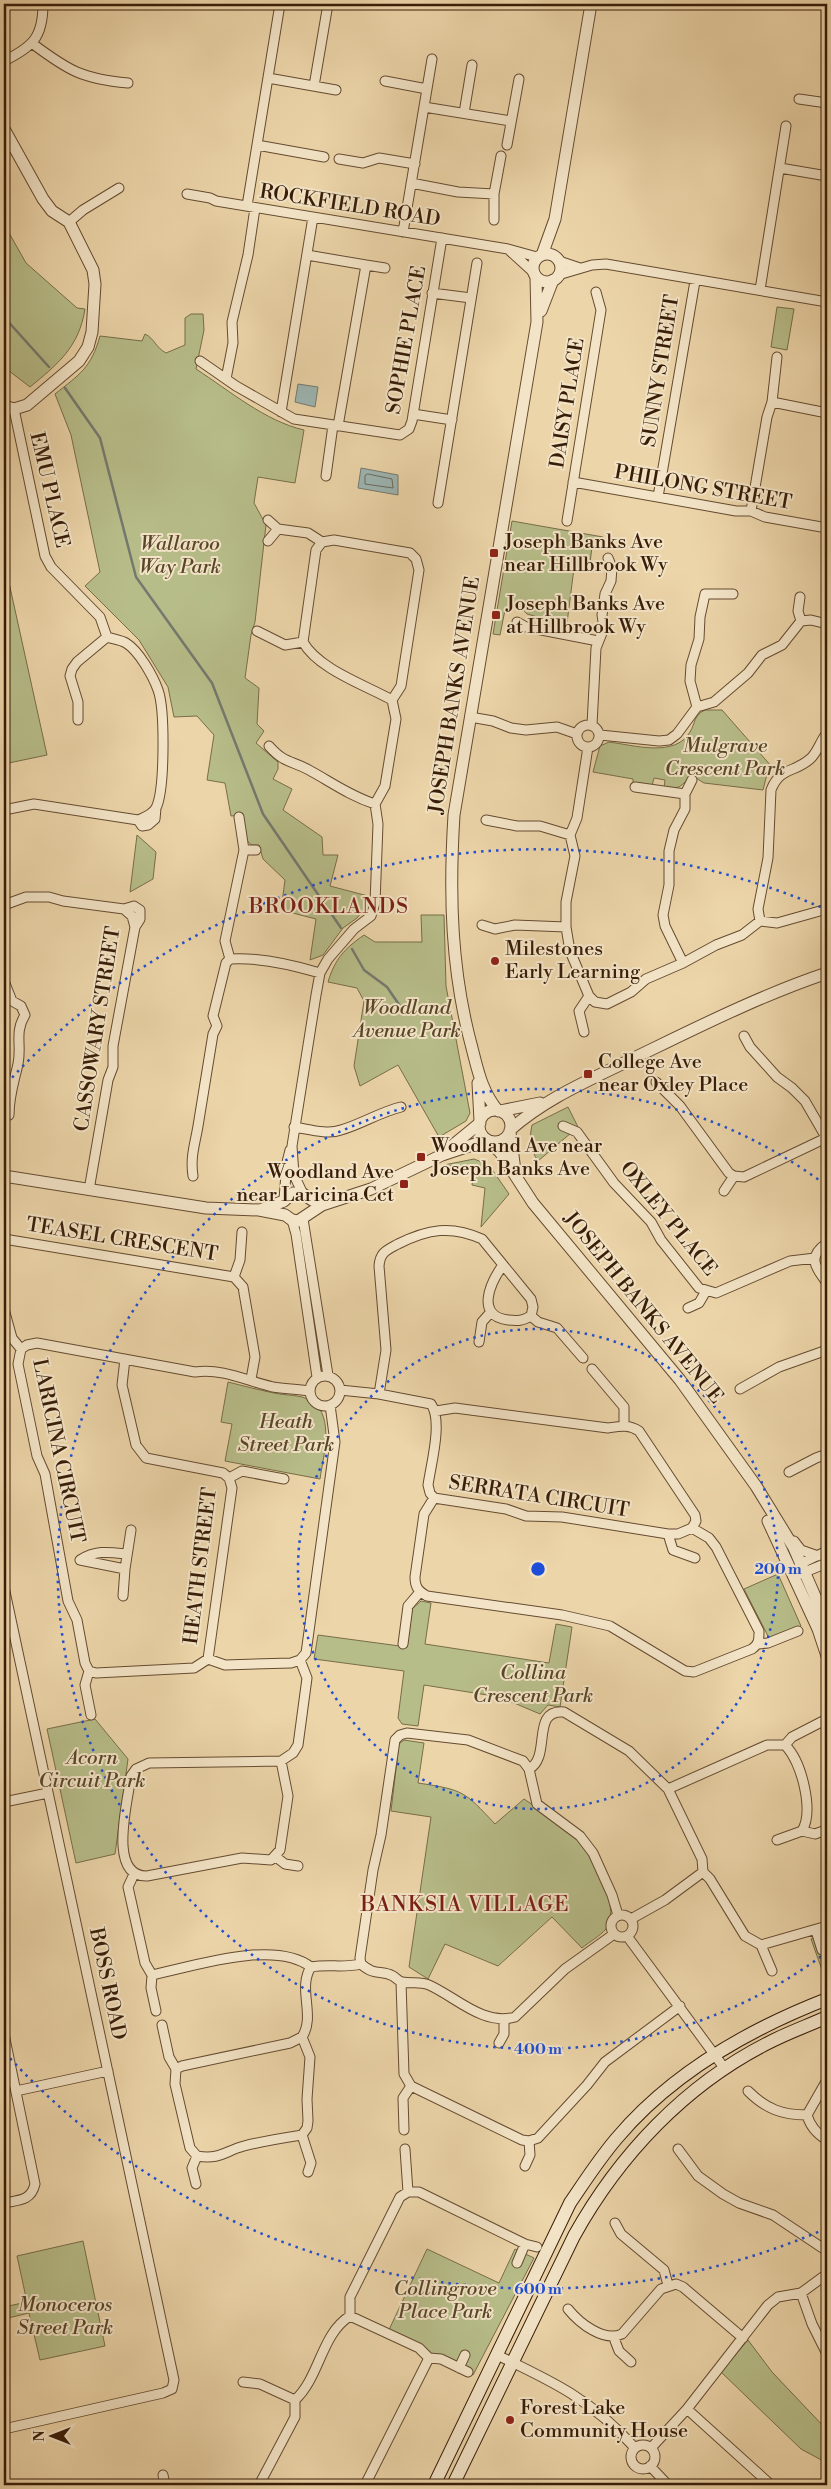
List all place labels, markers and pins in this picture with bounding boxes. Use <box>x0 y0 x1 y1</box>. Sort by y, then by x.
place label: Joseph Banks Ave near Hillbrook Wy <box>503 530 668 578</box>
marker: Joseph Banks Ave near Hillbrook Wy <box>488 547 500 559</box>
place label: Joseph Banks Ave at Hillbrook Wy <box>505 592 665 640</box>
marker: Joseph Banks Ave at Hillbrook Wy <box>490 609 502 621</box>
place label: Milestones Early Learning <box>505 937 641 985</box>
marker: Milestones Early Learning <box>489 955 501 967</box>
place label: College Ave near Oxley Place <box>598 1050 748 1098</box>
marker: College Ave near Oxley Place <box>582 1068 594 1080</box>
place label: Woodland Ave near Joseph Banks Ave <box>430 1134 603 1182</box>
marker: Woodland Ave near Joseph Banks Ave <box>415 1151 427 1163</box>
place label: Woodland Ave near Laricina Cct <box>236 1160 394 1208</box>
marker: Woodland Ave near Laricina Cct <box>398 1178 410 1190</box>
centre of rings <box>529 1560 547 1578</box>
place label: Forest Lake Community House <box>520 2396 688 2444</box>
marker: Forest Lake Community House <box>504 2414 516 2426</box>

